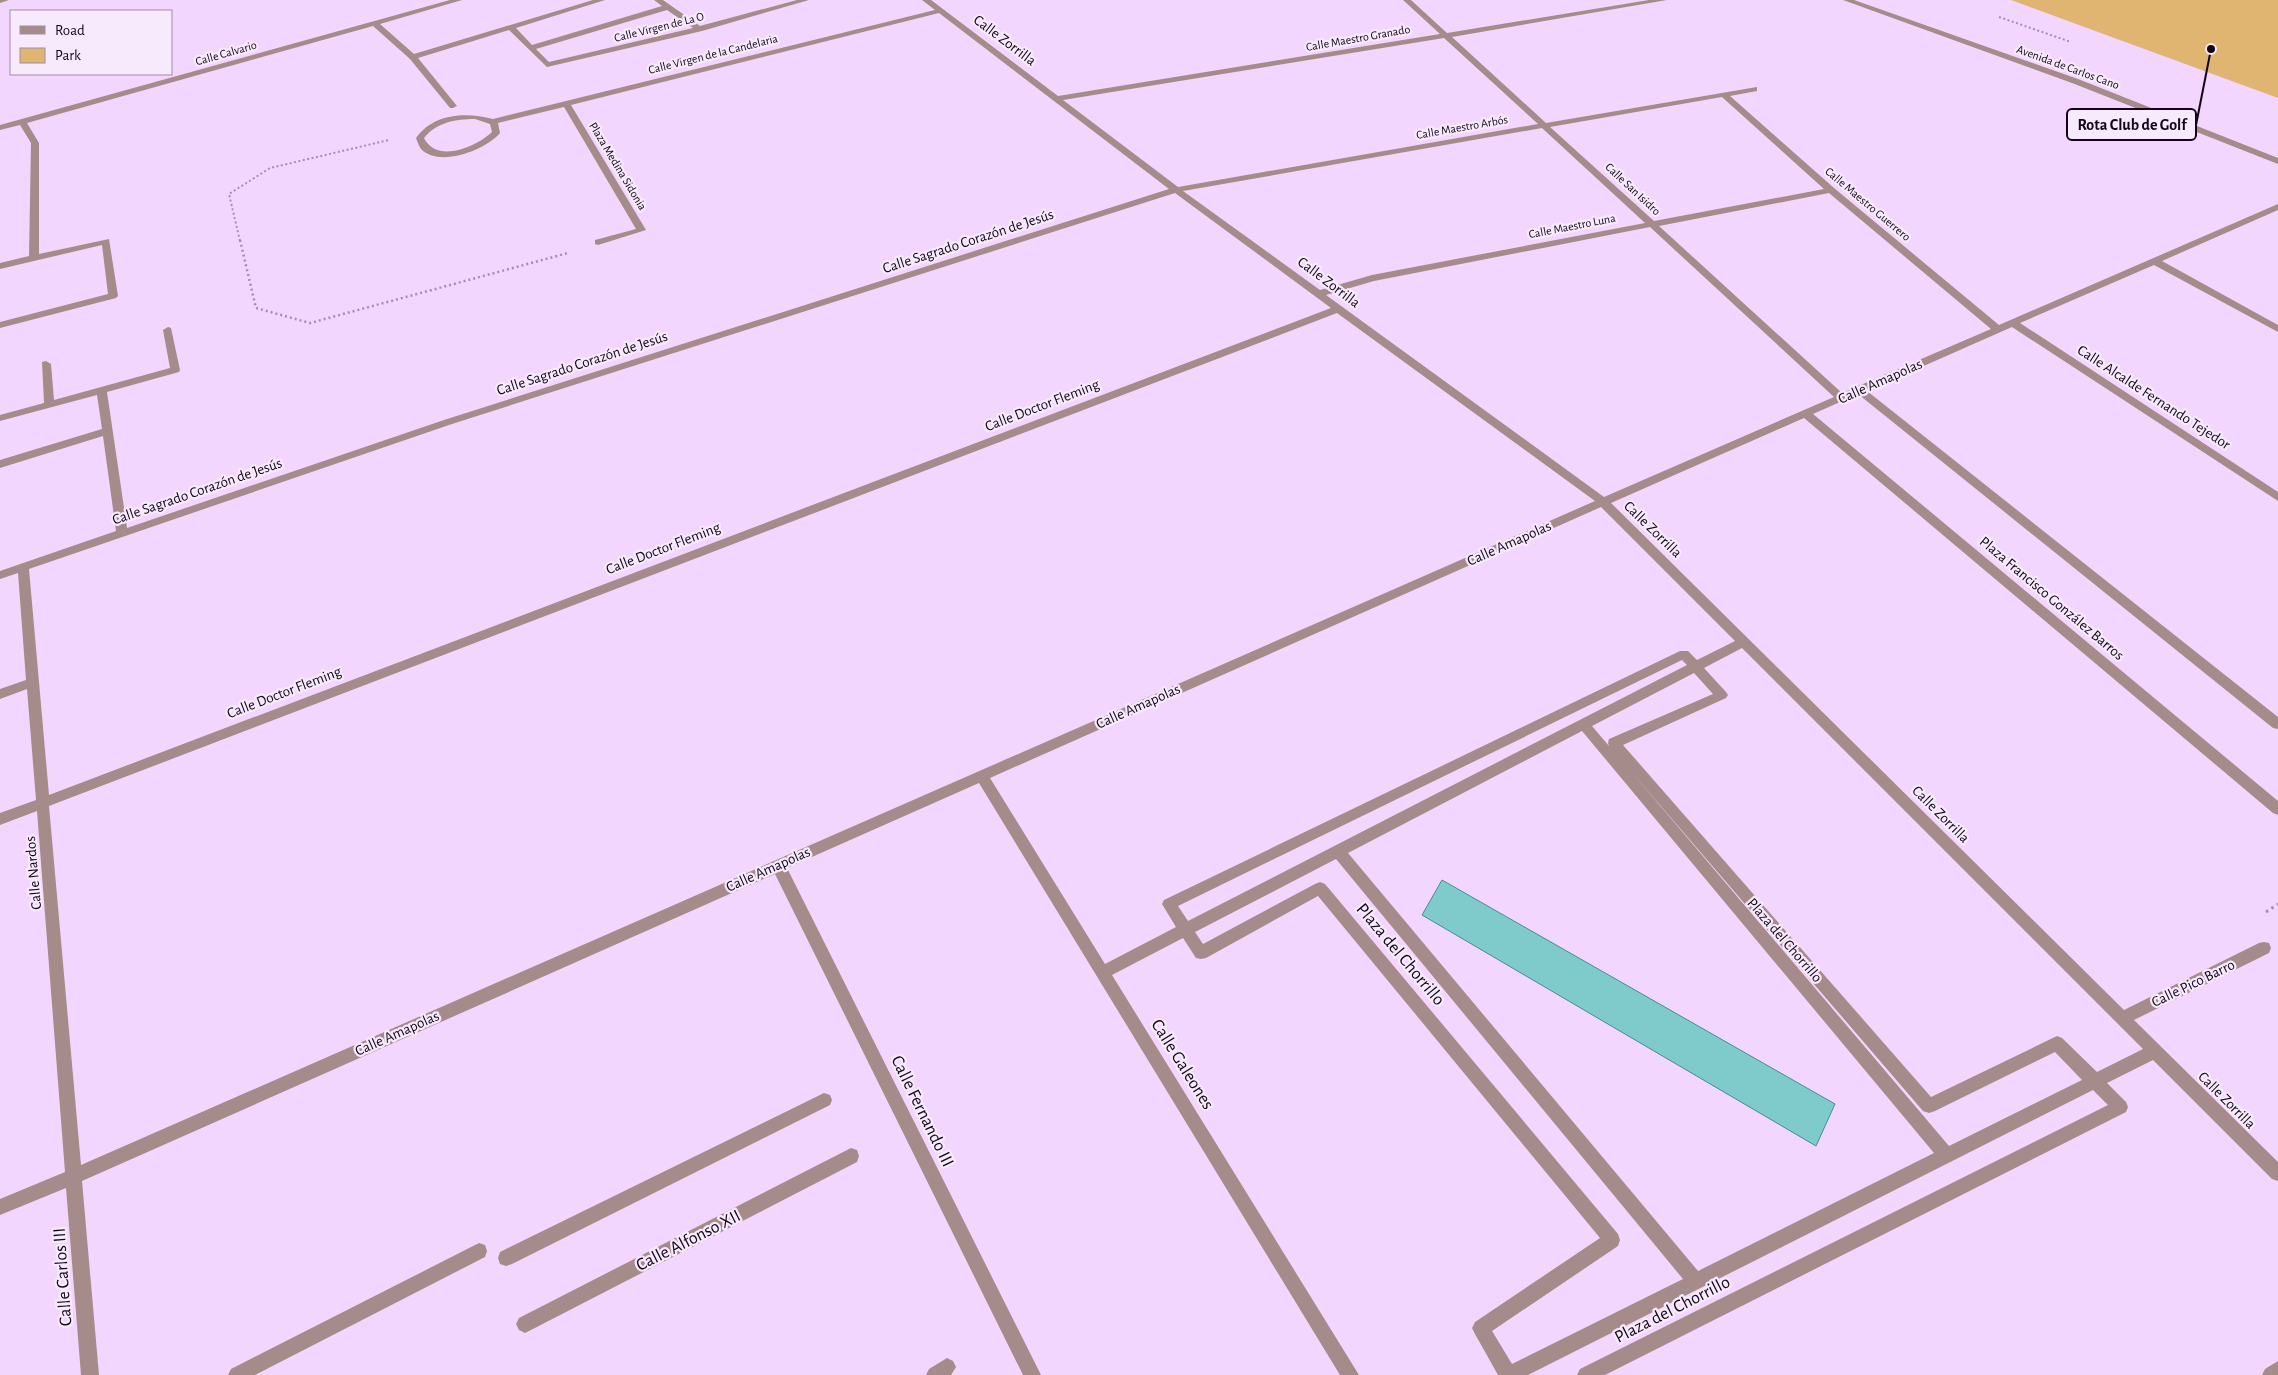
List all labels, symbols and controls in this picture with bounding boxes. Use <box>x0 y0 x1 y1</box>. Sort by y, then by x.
legend <box>10 10 172 75</box>
street label: Calle Virgen de La O <box>613 10 706 44</box>
street label: Calle Zorrilla <box>971 12 1039 69</box>
text: Road <box>55 23 85 38</box>
street label: Calle Maestro Granado <box>1305 23 1411 53</box>
street label: Calle Virgen de la Candelaria <box>647 32 779 76</box>
street label: Calle Calvario <box>194 39 258 67</box>
street label: Avenida de Carlos Cano <box>2015 43 2121 91</box>
text: Park <box>55 48 81 63</box>
callout: Rota Club de Golf <box>2067 109 2196 140</box>
street label: Calle Maestro Arbós <box>1415 113 1509 141</box>
text: Rota Club de Golf <box>2077 117 2188 133</box>
street label: Plaza Medina Sidonia <box>587 120 649 212</box>
street label: Calle San Isidro <box>1603 161 1663 218</box>
street label: Calle Maestro Guerrero <box>1823 165 1913 243</box>
street label: Calle Sagrado Corazón de Jesús <box>881 207 1055 276</box>
street label: Calle Maestro Luna <box>1527 212 1617 240</box>
street label: Calle Zorrilla <box>1295 254 1363 311</box>
street label: Calle Sagrado Corazón de Jesús <box>495 329 669 398</box>
street label: Calle Alcalde Fernando Tejedor <box>2075 342 2233 453</box>
street label: Calle Amapolas <box>1836 356 1924 407</box>
street label: Calle Doctor Fleming <box>983 376 1102 434</box>
street label: Calle Sagrado Corazón de Jesús <box>110 455 284 528</box>
street label: Calle Zorrilla <box>1621 498 1684 560</box>
street label: Calle Amapolas <box>1465 518 1553 569</box>
street label: Calle Doctor Fleming <box>604 519 723 577</box>
street label: Plaza Francisco González Barros <box>1977 534 2127 663</box>
street label: Calle Doctor Fleming <box>225 663 344 721</box>
street label: Calle Amapolas <box>1094 681 1182 732</box>
street label: Calle Zorrilla <box>1909 783 1972 846</box>
street label: Calle Nardos <box>23 836 44 910</box>
street label: Calle Amapolas <box>724 844 812 895</box>
street label: Plaza del Chorrillo <box>1744 895 1825 985</box>
street label: Plaza del Chorrillo <box>1353 900 1448 1009</box>
street label: Calle Pico Barro <box>2149 957 2237 1010</box>
street label: Calle Amapolas <box>353 1008 441 1059</box>
street label: Calle Galeones <box>1147 1016 1217 1113</box>
street label: Calle Fernando III <box>887 1053 957 1170</box>
street label: Calle Zorrilla <box>2195 1069 2258 1132</box>
street label: Calle Alfonso XII <box>633 1207 744 1275</box>
street label: Calle Carlos III <box>51 1227 75 1327</box>
street label: Plaza del Chorrillo <box>1612 1273 1733 1347</box>

